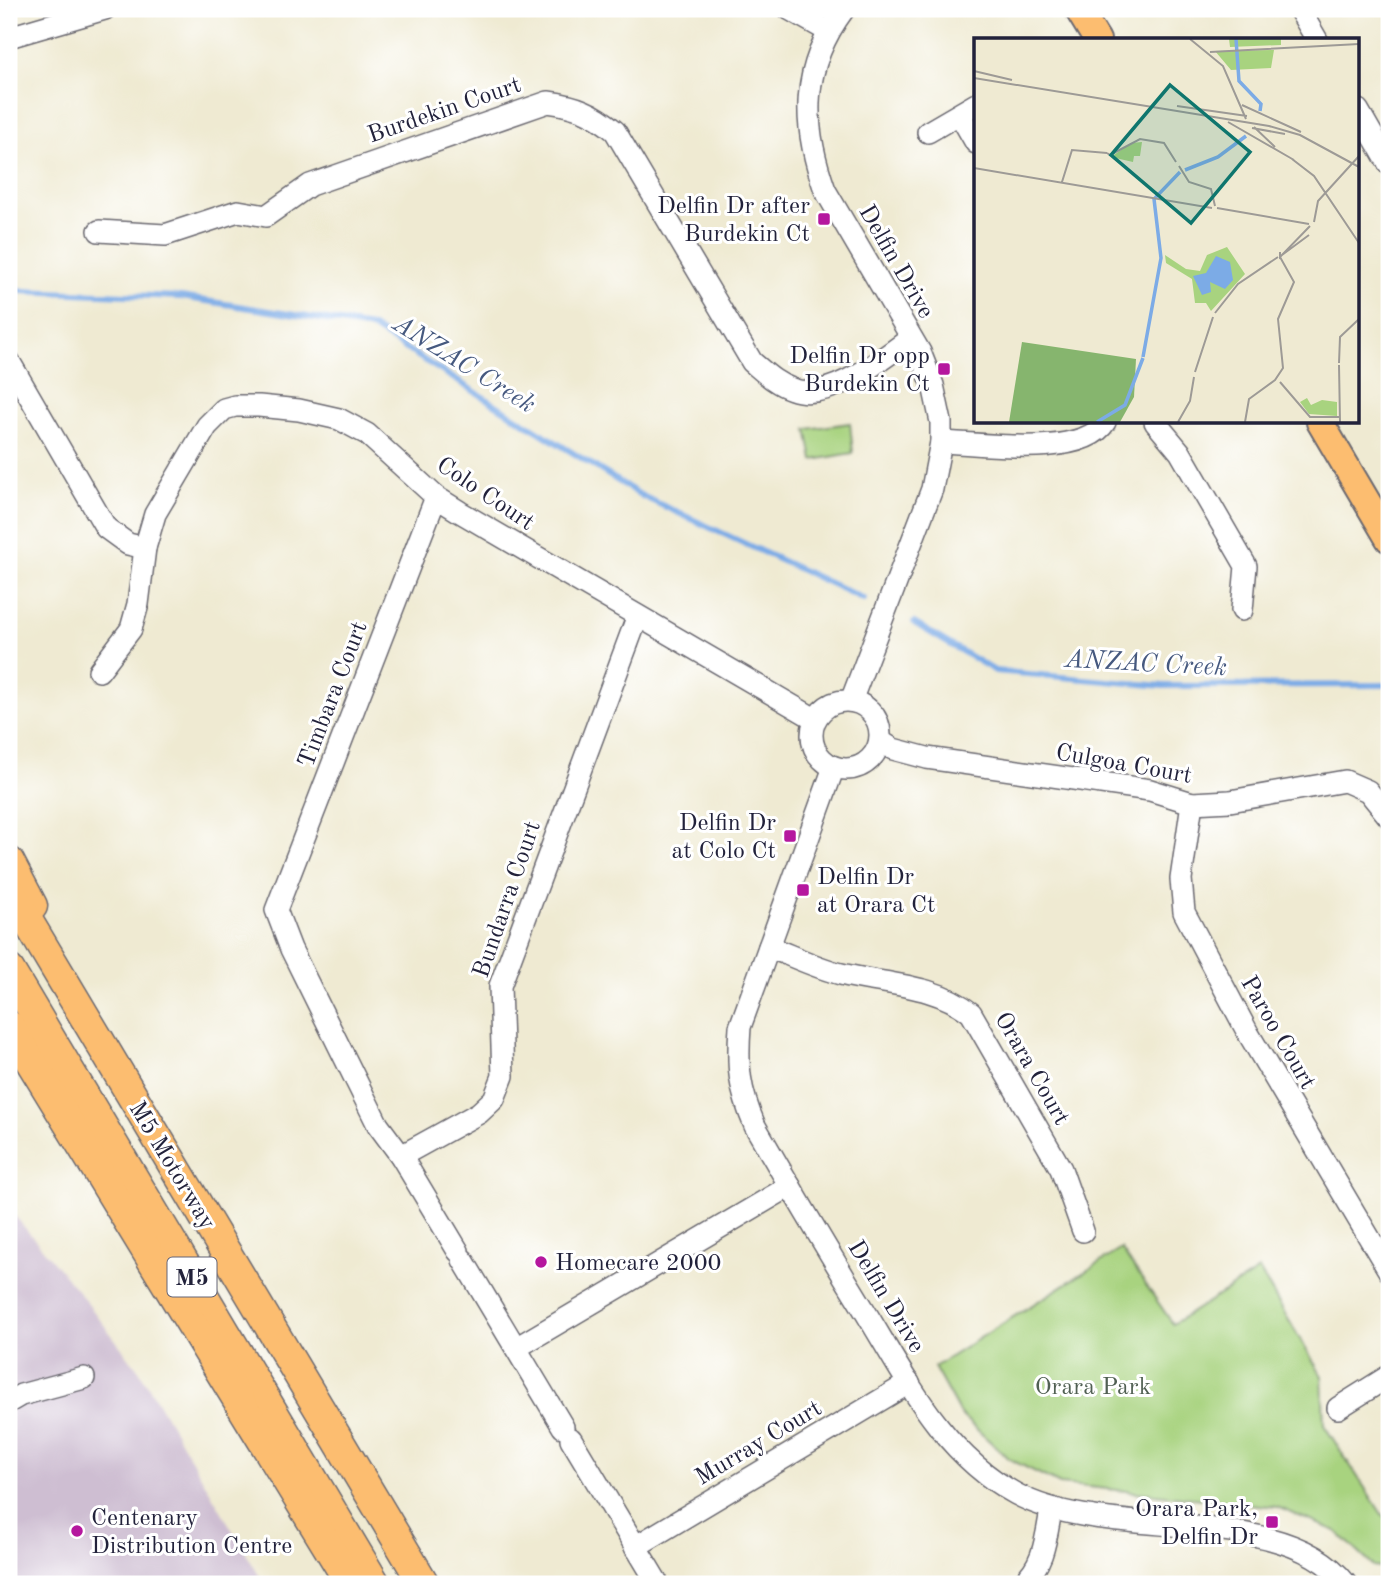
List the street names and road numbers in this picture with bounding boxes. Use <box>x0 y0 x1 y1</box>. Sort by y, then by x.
street label: Burdekin Court <box>365 73 524 148</box>
street label: Delfin Drive <box>853 201 937 323</box>
street label: Colo Court <box>432 453 538 536</box>
street label: Timbara Court <box>295 618 373 771</box>
street label: Culgoa Court <box>1054 741 1194 789</box>
street label: Bundarra Court <box>470 818 546 981</box>
street label: Paroo Court <box>1235 972 1319 1094</box>
street label: Orara Court <box>989 1008 1073 1130</box>
street label: M5 Motorway <box>124 1098 219 1235</box>
street label: Delfin Drive <box>842 1237 928 1357</box>
road number: M5 <box>168 1258 216 1296</box>
street label: Murray Court <box>692 1397 826 1491</box>

